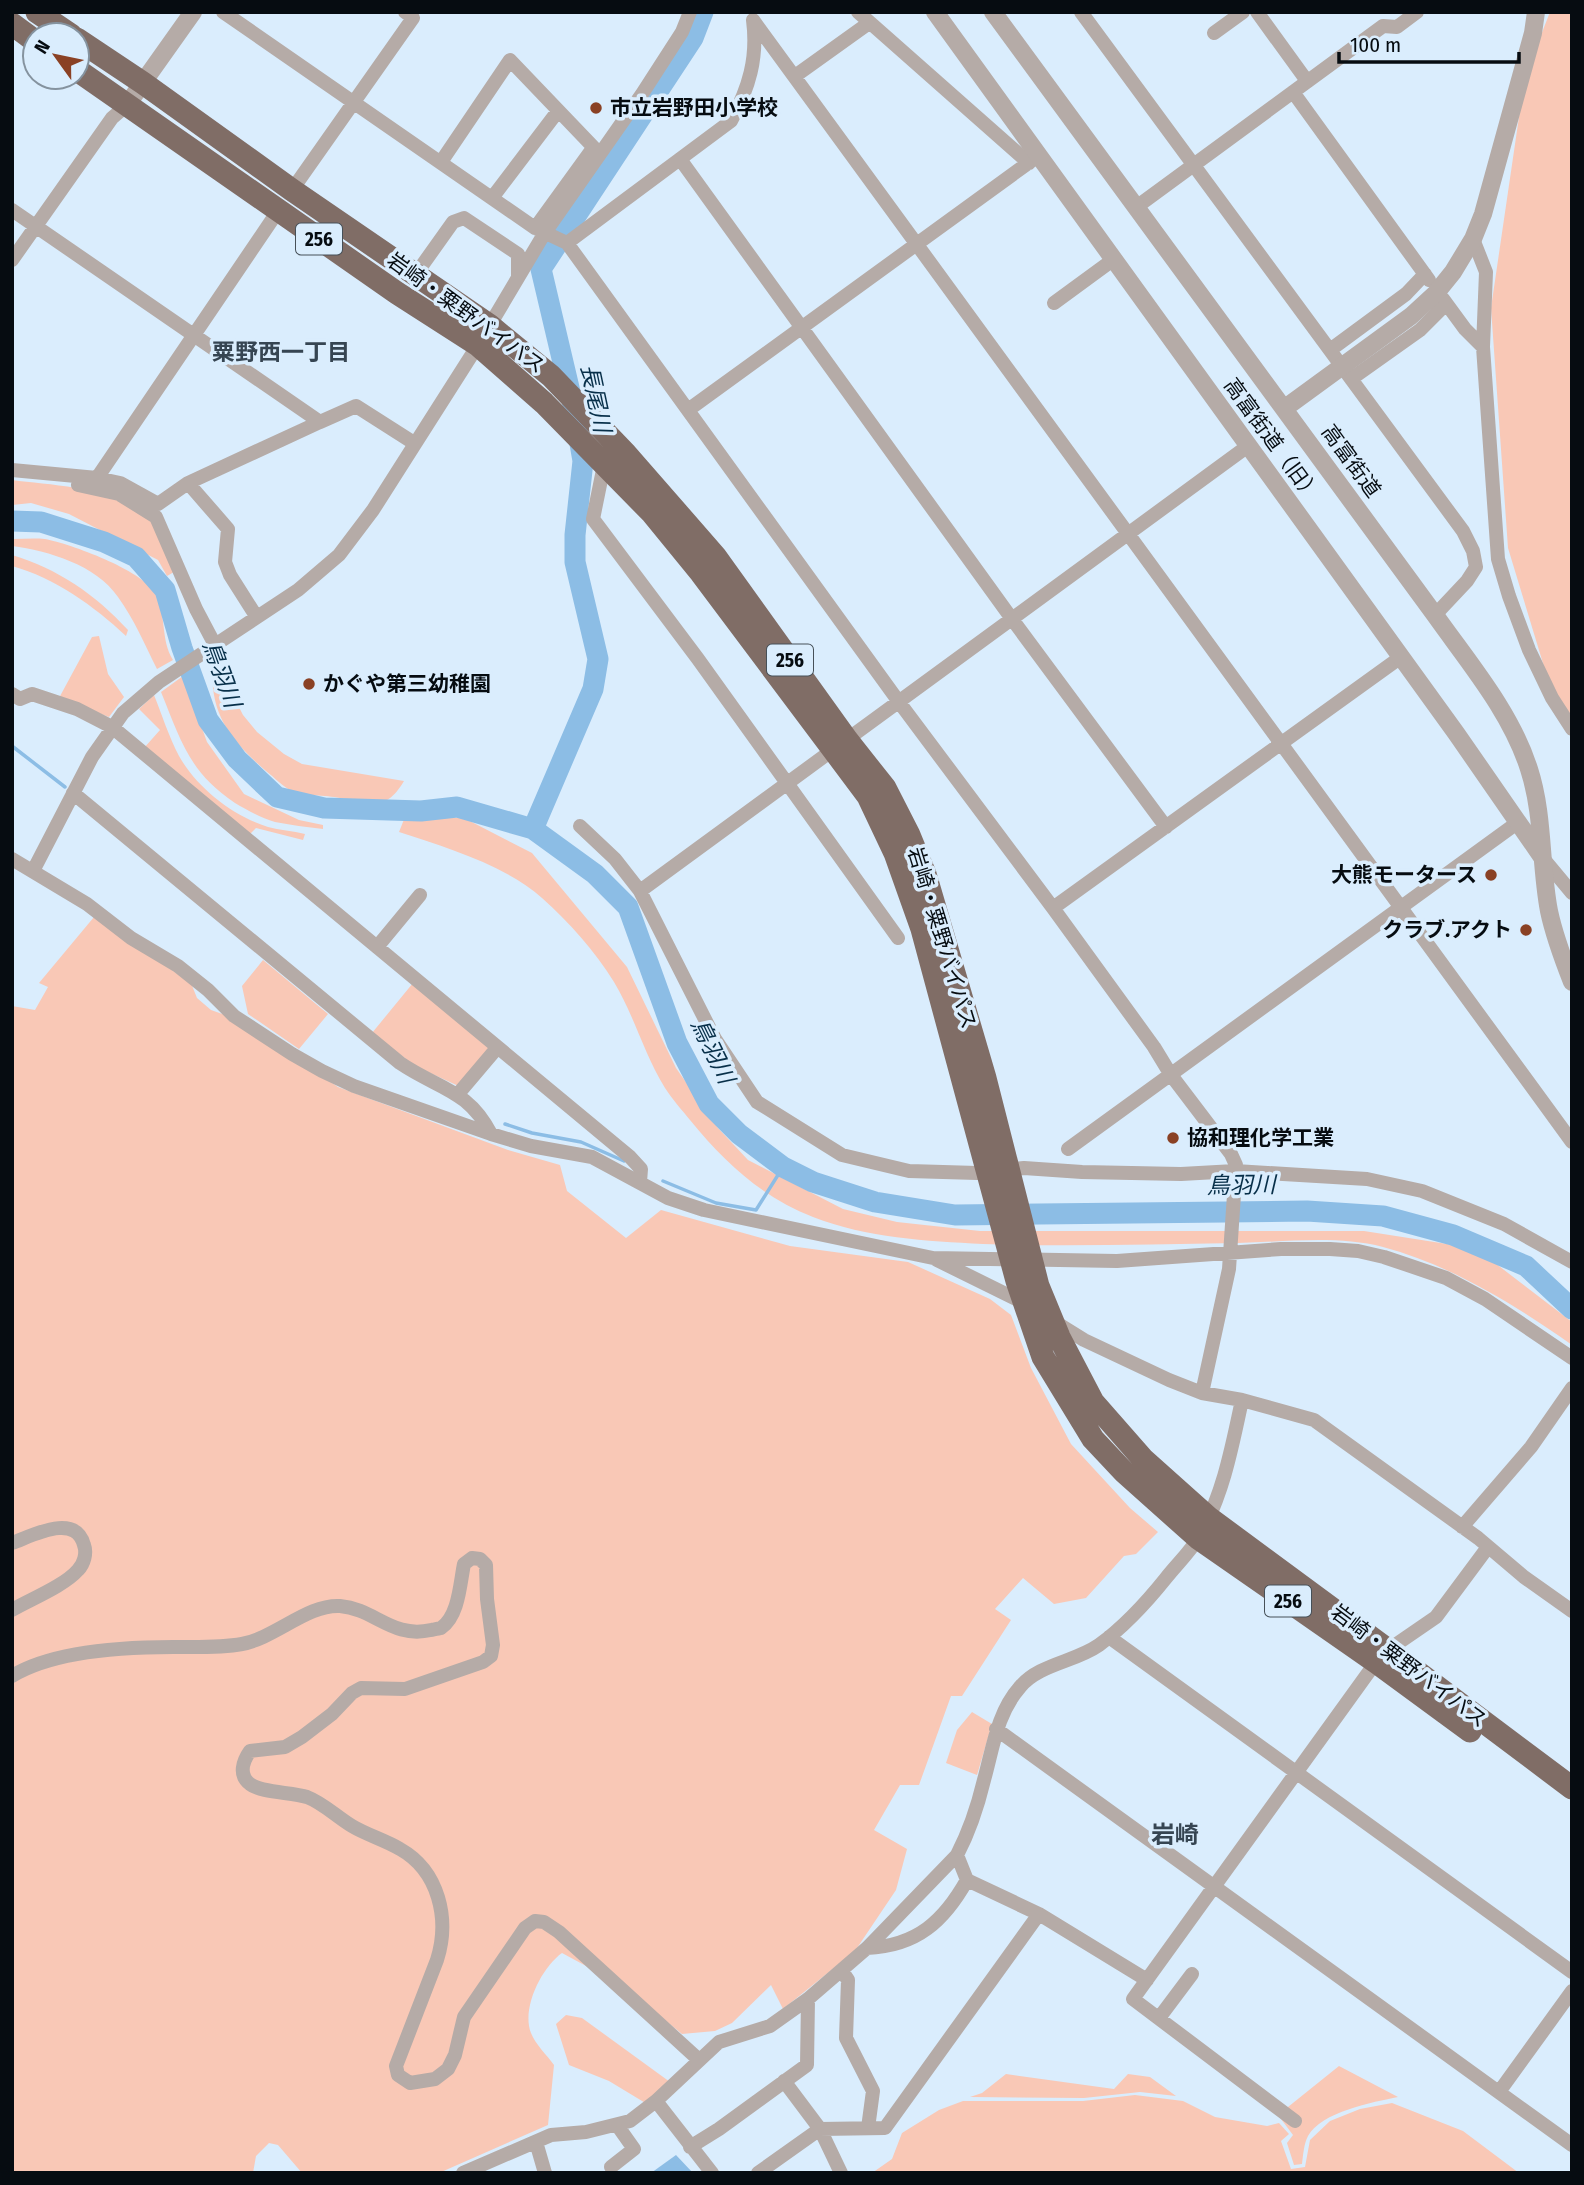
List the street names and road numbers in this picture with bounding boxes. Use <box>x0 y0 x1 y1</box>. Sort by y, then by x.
road number: 256 <box>296 224 342 255</box>
street label: 岩崎・粟野バイパス <box>382 247 550 379</box>
street label: 高富街道（旧） <box>1218 373 1326 507</box>
street label: 高富街道 <box>1316 419 1386 503</box>
road number: 256 <box>767 645 813 676</box>
street label: 岩崎・粟野バイパス <box>902 844 982 1032</box>
road number: 256 <box>1265 1586 1311 1616</box>
street label: 岩崎・粟野バイパス <box>1326 1599 1492 1733</box>

